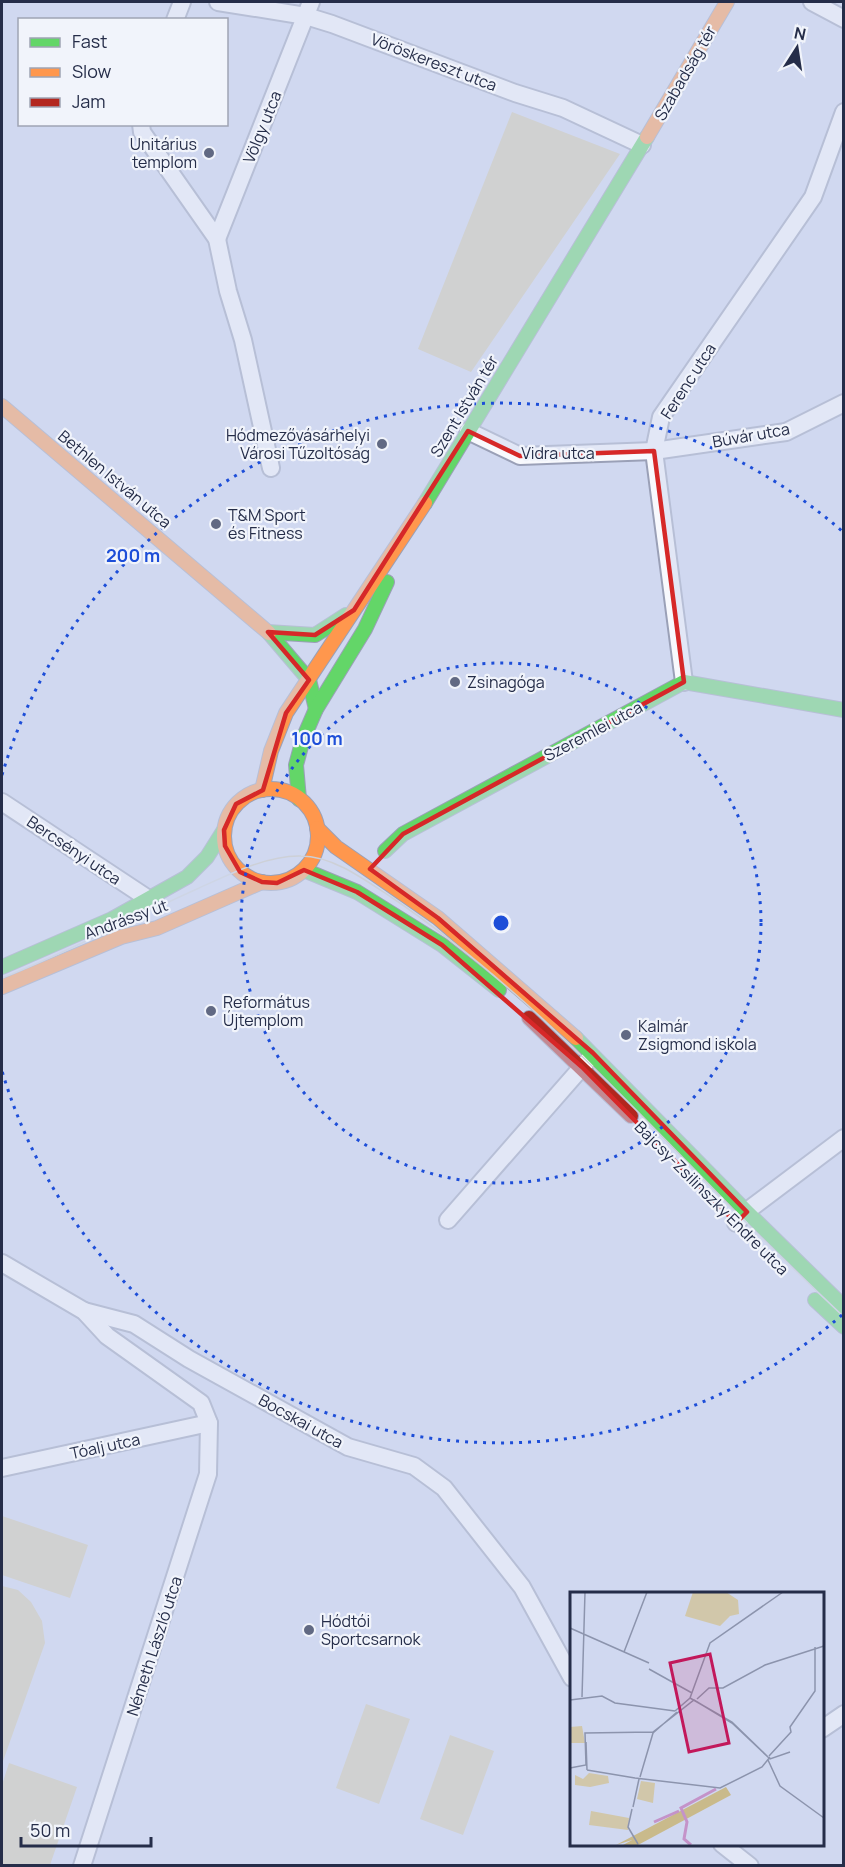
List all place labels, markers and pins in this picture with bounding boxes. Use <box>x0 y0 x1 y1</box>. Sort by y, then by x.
place label: Unitárius templom <box>130 133 197 173</box>
marker: Unitárius templom <box>202 146 216 160</box>
place label: Hódmezővásárhelyi Városi Tűzoltóság <box>226 424 370 464</box>
marker: Hódmezővásárhelyi Városi Tűzoltóság <box>375 437 389 451</box>
place label: T&M Sport és Fitness <box>228 504 306 544</box>
marker: T&M Sport és Fitness <box>209 517 223 531</box>
place label: Zsinagóga <box>467 671 545 693</box>
marker: Zsinagóga <box>448 675 462 689</box>
centre of rings <box>491 913 511 933</box>
place label: Református Újtemplom <box>223 991 310 1031</box>
marker: Református Újtemplom <box>204 1004 218 1018</box>
place label: Kalmár Zsigmond iskola <box>638 1015 757 1055</box>
marker: Kalmár Zsigmond iskola <box>619 1028 633 1042</box>
place label: Hódtói Sportcsarnok <box>321 1610 421 1650</box>
marker: Hódtói Sportcsarnok <box>302 1623 316 1637</box>

